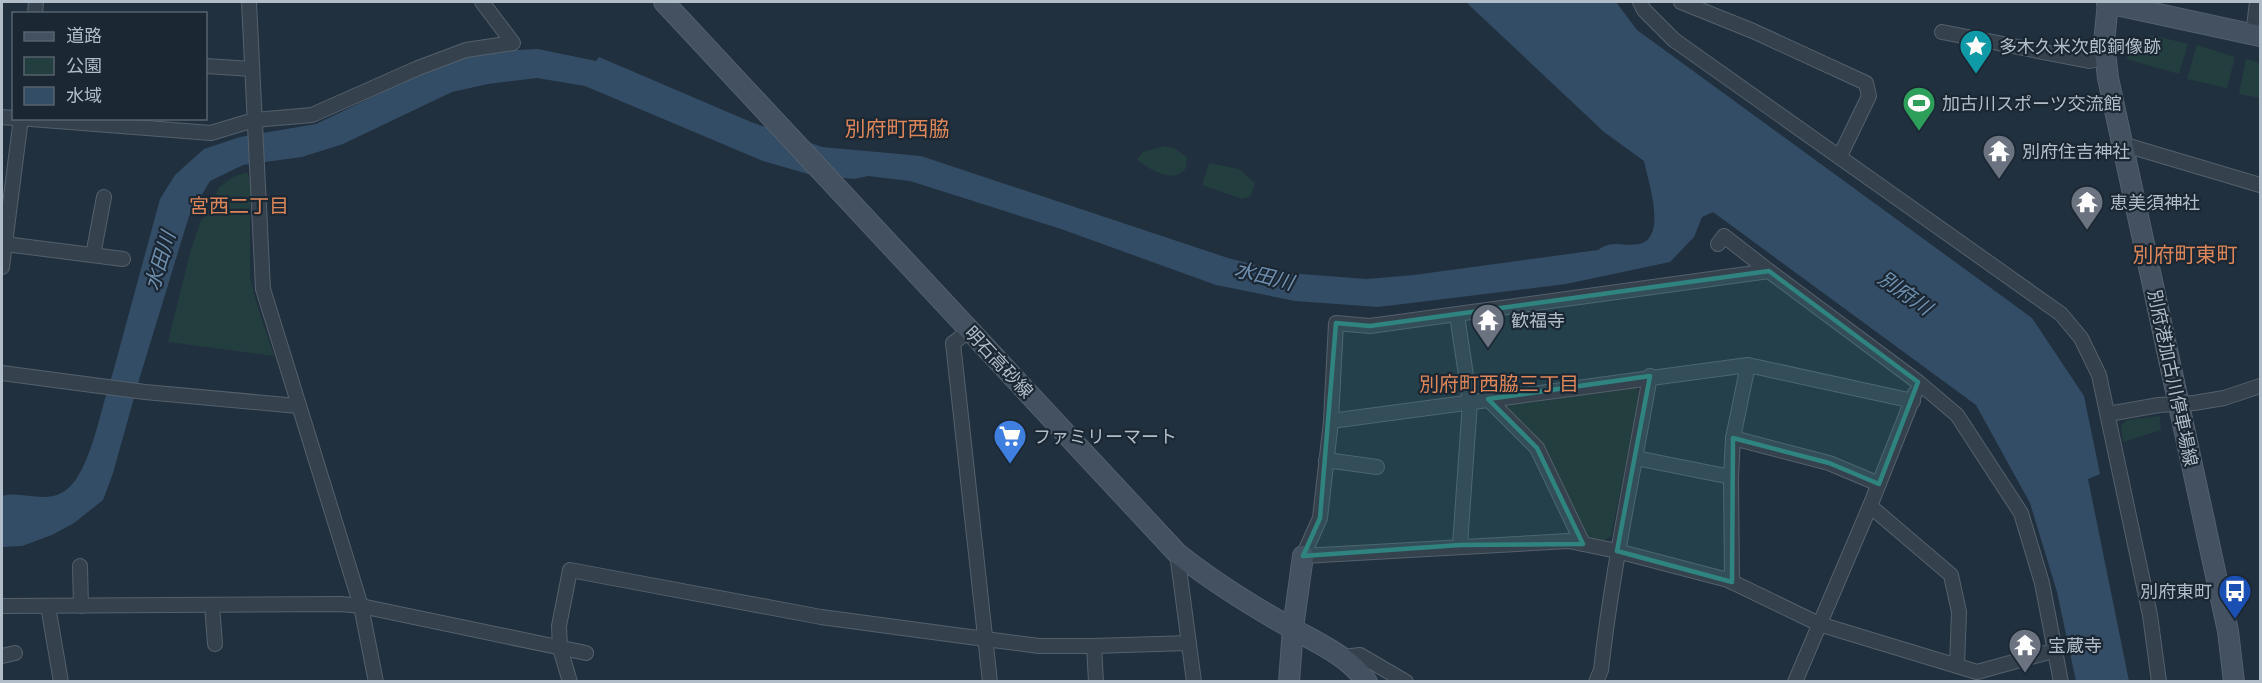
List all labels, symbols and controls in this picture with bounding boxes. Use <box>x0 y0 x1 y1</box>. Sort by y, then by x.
legend <box>12 12 207 120</box>
text: 道路 <box>66 25 102 46</box>
place icon: 多木久米次郎銅像跡 <box>1958 28 1994 75</box>
place label: 多木久米次郎銅像跡 <box>1999 36 2161 57</box>
text: 公園 <box>66 55 102 76</box>
text: 水域 <box>66 85 102 106</box>
sports icon: 加古川スポーツ交流館 <box>1901 85 1937 132</box>
place label: 加古川スポーツ交流館 <box>1942 93 2122 114</box>
district label: 別府町西脇 <box>845 116 950 141</box>
temple icon: 別府住吉神社 <box>1981 133 2017 180</box>
place label: 別府住吉神社 <box>2022 141 2130 162</box>
temple icon: 恵美須神社 <box>2069 184 2105 231</box>
place label: 恵美須神社 <box>2110 192 2200 213</box>
district label: 宮西二丁目 <box>189 194 289 218</box>
water label: 水田川 <box>140 227 181 293</box>
district label: 別府町東町 <box>2133 242 2238 267</box>
water label: 水田川 <box>1232 257 1298 295</box>
water label: 別府川 <box>1874 266 1938 321</box>
street label: 別府港加古川停車場線 <box>2144 288 2202 468</box>
temple icon: 歓福寺 <box>1470 302 1506 349</box>
place label: 歓福寺 <box>1511 310 1565 331</box>
street label: 明石高砂線 <box>961 322 1037 402</box>
district label: 別府町西脇三丁目 <box>1419 372 1579 396</box>
supermarket icon: ファミリーマート <box>992 418 1028 465</box>
place label: ファミリーマート <box>1033 426 1177 447</box>
bus stop icon: 別府東町 <box>2217 573 2253 620</box>
place label: 別府東町 <box>2140 581 2212 602</box>
temple icon: 宝蔵寺 <box>2007 627 2043 674</box>
place label: 宝蔵寺 <box>2048 635 2102 656</box>

